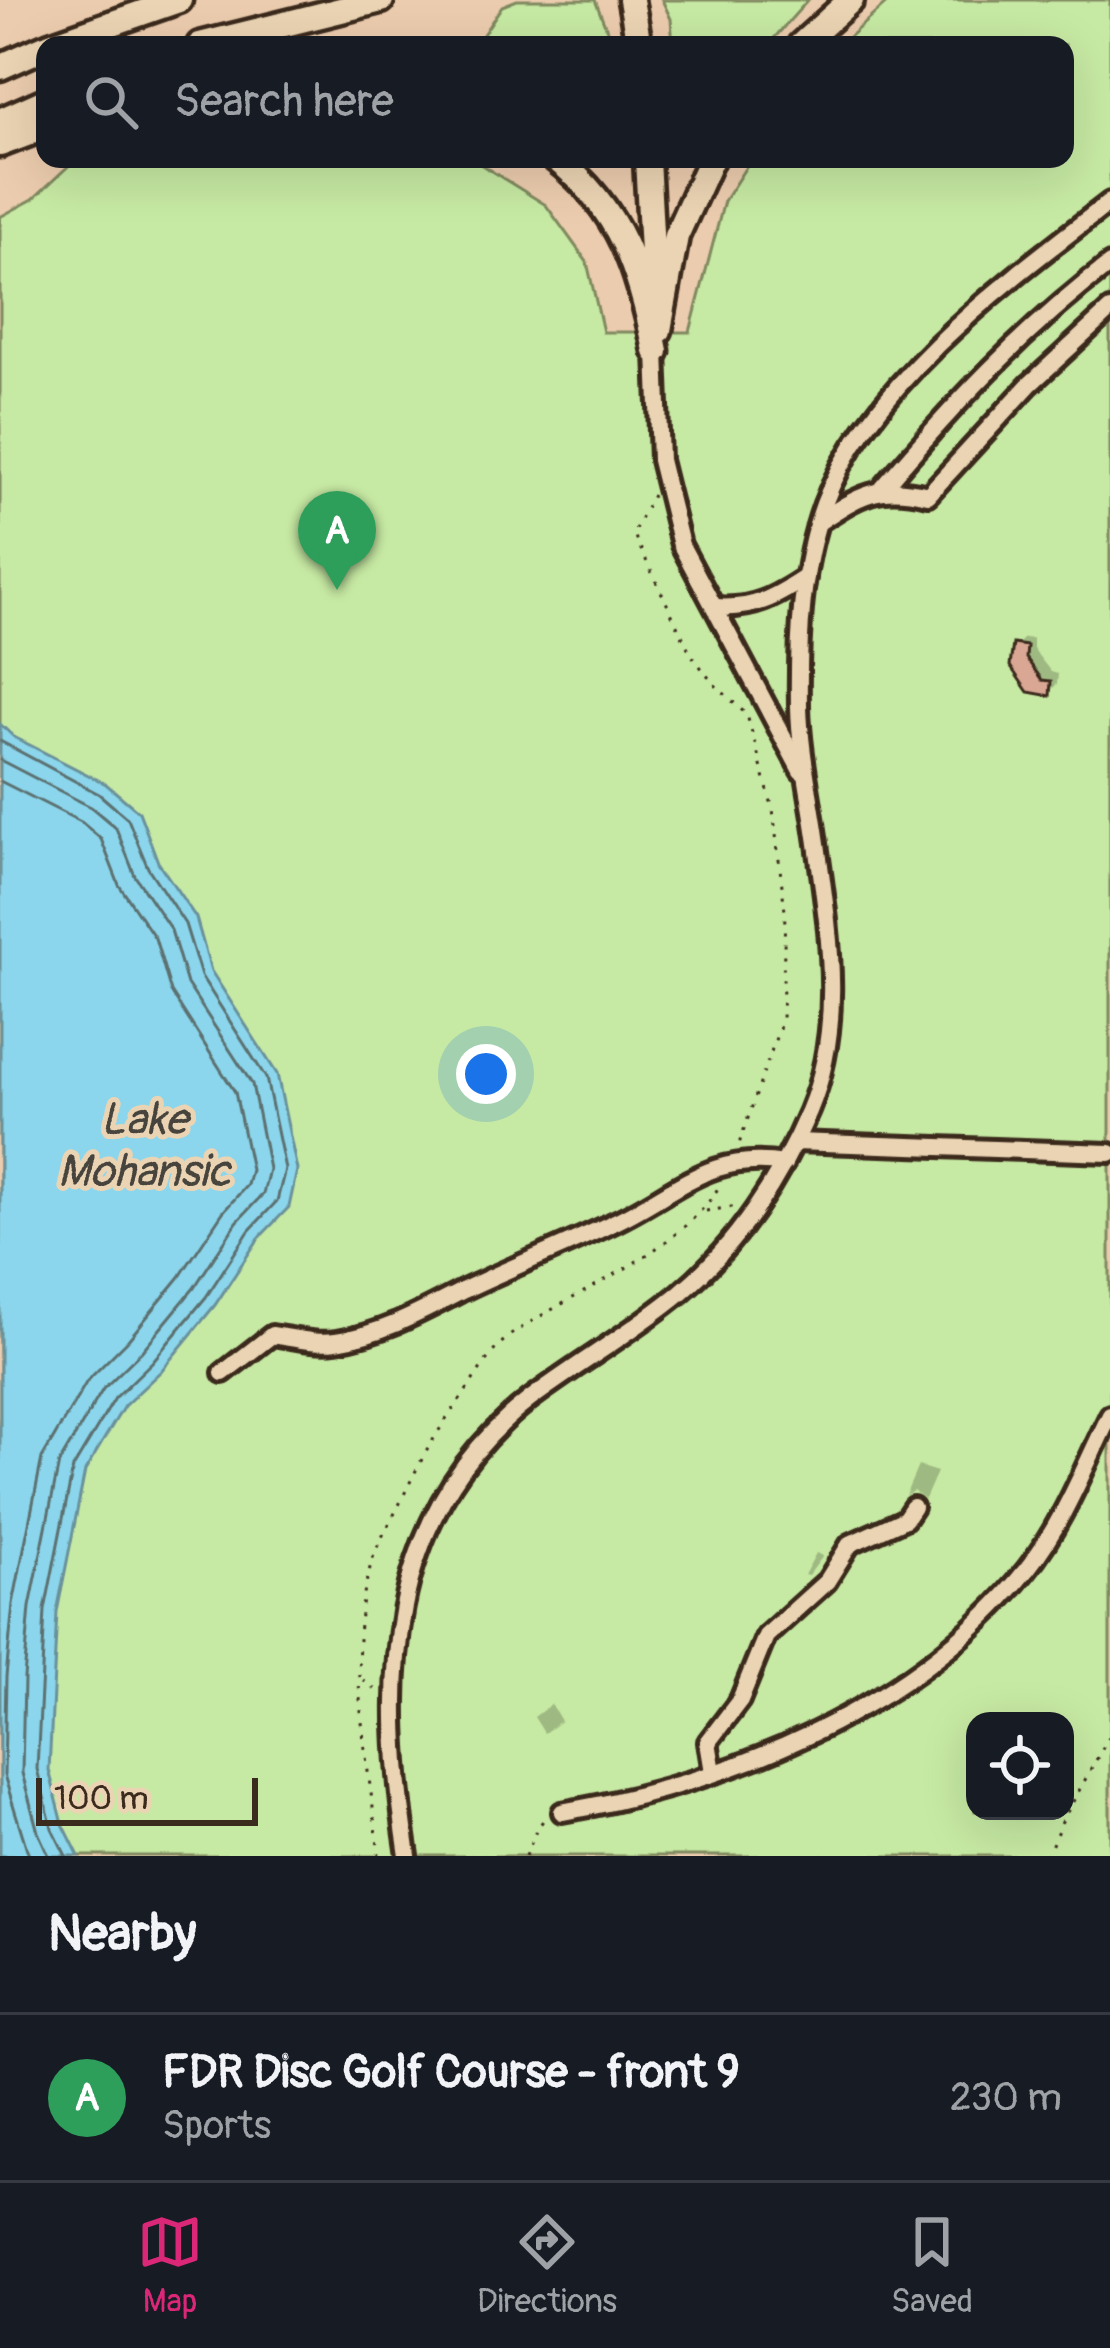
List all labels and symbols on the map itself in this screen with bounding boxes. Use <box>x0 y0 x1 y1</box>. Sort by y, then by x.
pin: A <box>298 491 376 590</box>
your location <box>456 1044 516 1104</box>
water label: Lake Mohansic <box>58 1092 233 1200</box>
scale bar <box>36 1772 258 1825</box>

